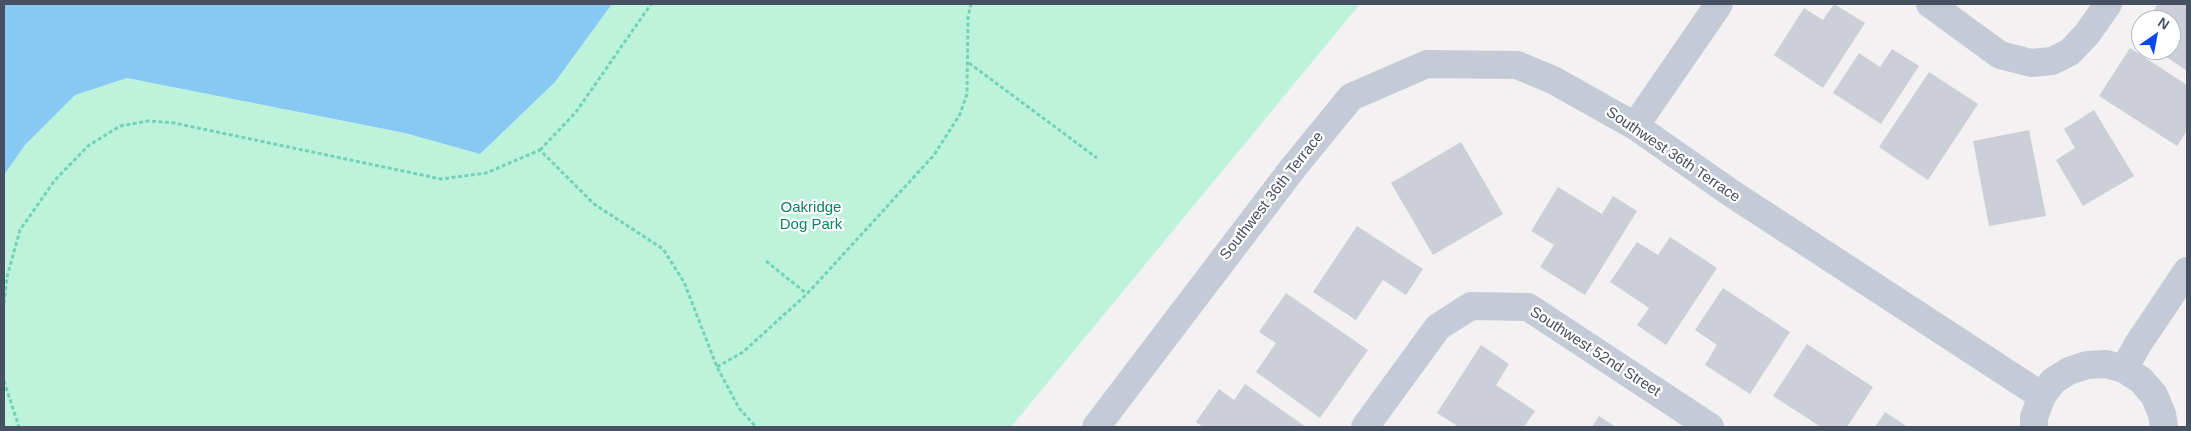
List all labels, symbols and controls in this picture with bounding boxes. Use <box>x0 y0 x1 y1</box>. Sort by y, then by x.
north arrow <box>2131 10 2181 60</box>
text: N <box>2155 14 2172 33</box>
street label: Southwest 36th Terrace <box>1603 103 1743 207</box>
street label: Southwest 36th Terrace <box>1216 128 1328 264</box>
park label: Oakridge Dog Park <box>780 199 842 234</box>
street label: Southwest 52nd Street <box>1526 303 1664 401</box>

